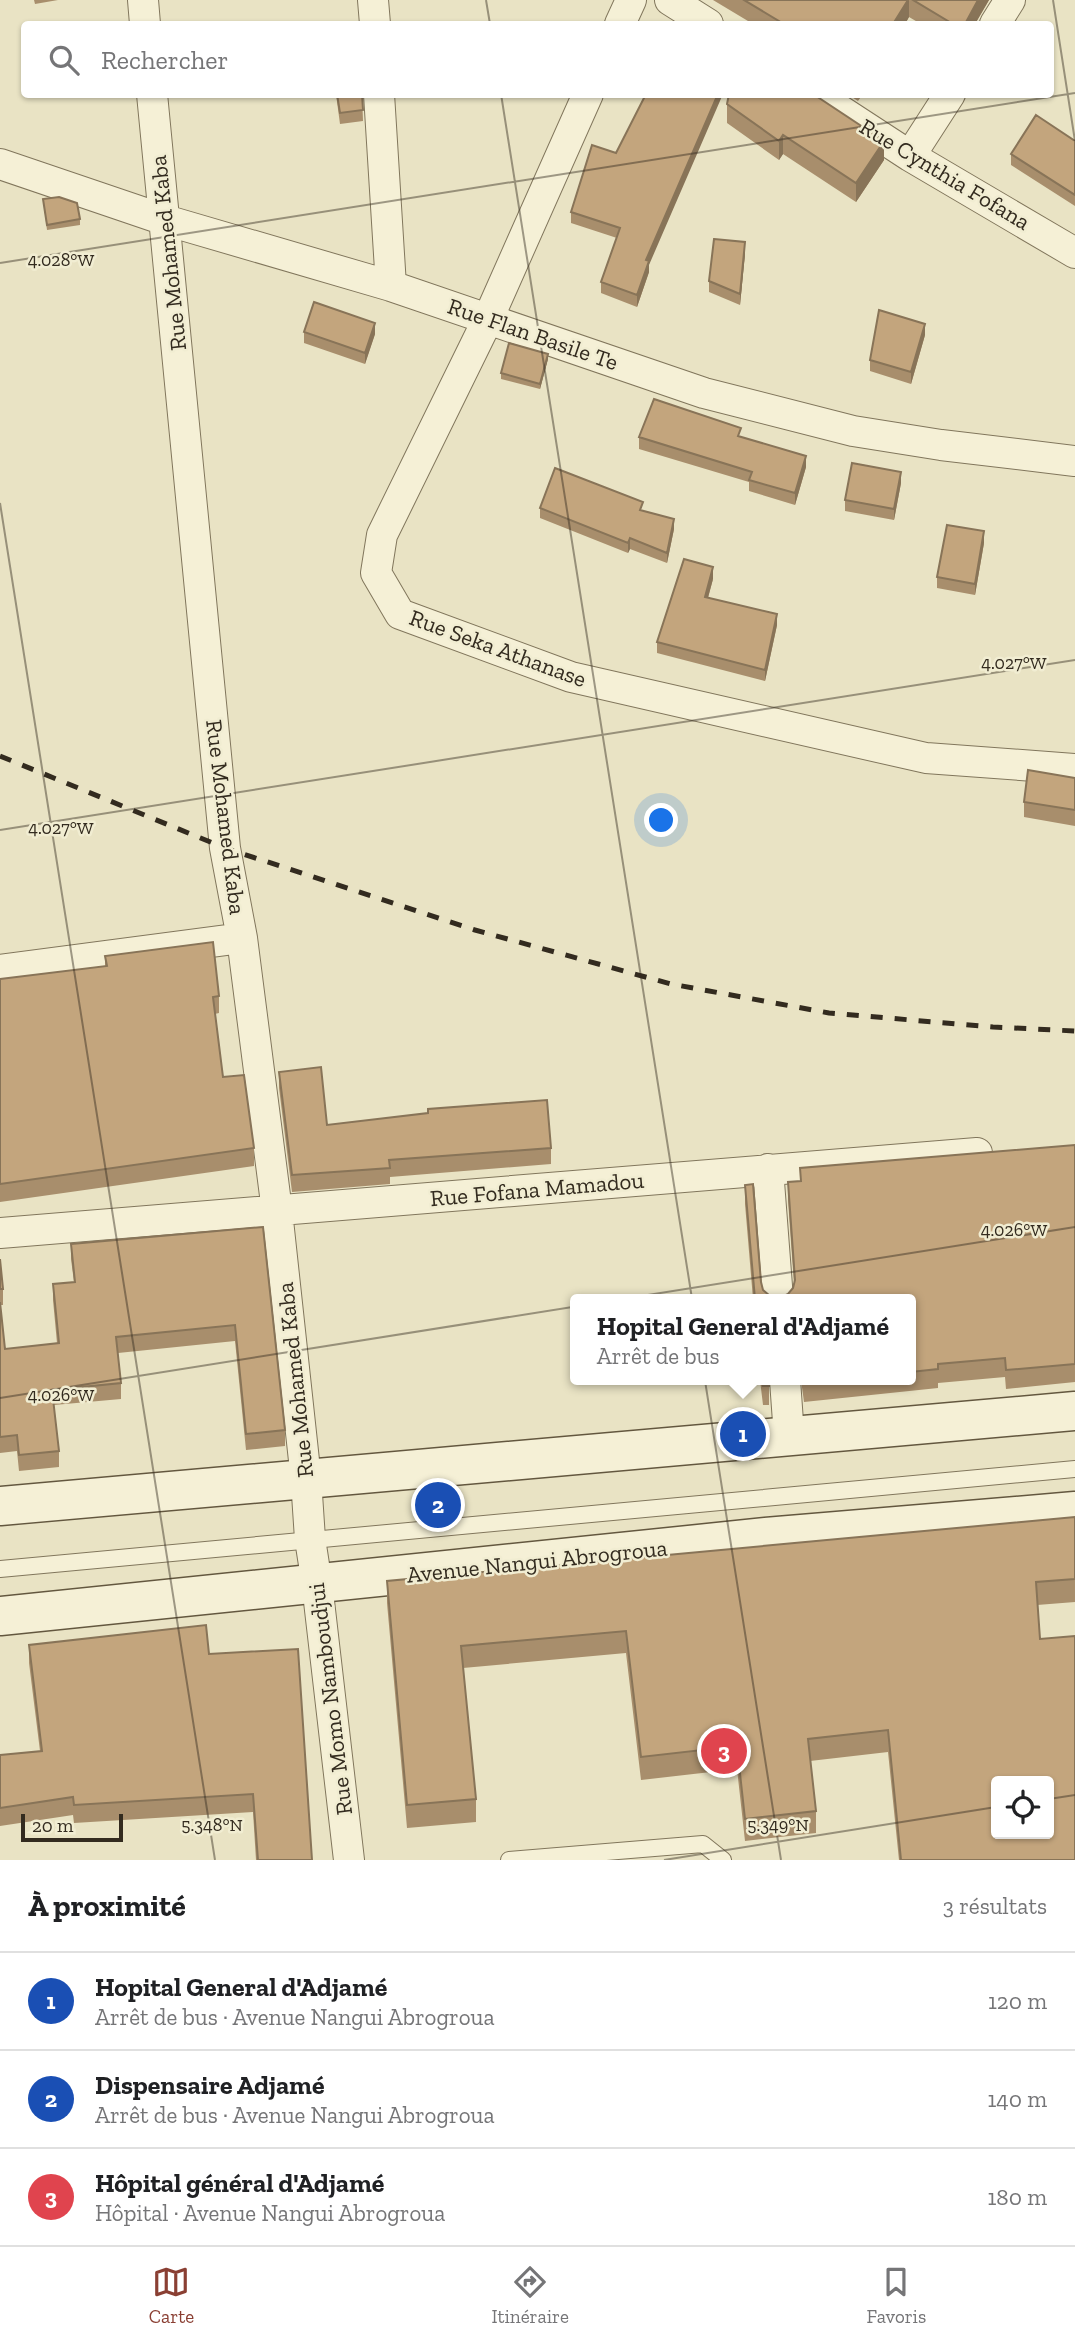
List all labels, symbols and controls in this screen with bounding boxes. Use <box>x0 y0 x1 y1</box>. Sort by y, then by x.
search box <box>21 21 1054 98</box>
icon: search <box>45 41 83 79</box>
text: Rechercher <box>101 44 228 76</box>
street label: Rue Cynthia Fofana <box>855 112 1035 236</box>
street label: Rue Mohamed Kaba <box>144 154 192 352</box>
text: 4.028°W <box>28 249 94 271</box>
street label: Rue Flan Basile Te <box>444 292 622 376</box>
street label: Rue Seka Athanase <box>406 603 590 693</box>
text: 4.027°W <box>981 652 1047 674</box>
street label: Rue Mohamed Kaba <box>200 718 252 916</box>
your location <box>644 803 678 837</box>
text: 4.027°W <box>28 817 94 839</box>
street label: Rue Fofana Mamadou <box>429 1166 645 1212</box>
text: 4.026°W <box>981 1219 1047 1241</box>
street label: Rue Mohamed Kaba <box>271 1281 319 1479</box>
popup <box>570 1294 916 1385</box>
text: Hopital General d'Adjamé <box>597 1310 889 1342</box>
text: Arrêt de bus <box>597 1342 720 1370</box>
text: 4.026°W <box>28 1384 94 1406</box>
pin: 1 <box>720 1408 766 1460</box>
pin: 2 <box>415 1479 461 1531</box>
street label: Avenue Nangui Abrogroua <box>405 1533 669 1589</box>
street label: Rue Momo Namboudjui <box>302 1581 358 1817</box>
pin: 3 <box>701 1725 747 1777</box>
map controls <box>991 1776 1054 1839</box>
button: locate <box>991 1776 1054 1839</box>
scale bar <box>21 1811 122 1843</box>
text: 20 m <box>32 1814 73 1837</box>
text: 5.348°N <box>181 1814 243 1836</box>
text: 5.349°N <box>747 1814 809 1836</box>
text: À proximité <box>28 1888 186 1924</box>
text: 3 résultats <box>943 1892 1047 1920</box>
text: Hopital General d'Adjamé <box>95 1971 387 2003</box>
text: 1 <box>46 1987 56 2015</box>
text: 120 m <box>988 1987 1047 2015</box>
text: Arrêt de bus · Avenue Nangui Abrogroua <box>95 2003 495 2031</box>
text: Dispensaire Adjamé <box>95 2069 324 2101</box>
text: 2 <box>45 2085 57 2113</box>
text: 140 m <box>987 2085 1047 2113</box>
text: Arrêt de bus · Avenue Nangui Abrogroua <box>95 2101 495 2129</box>
text: Hôpital général d'Adjamé <box>95 2167 384 2199</box>
text: 3 <box>45 2183 57 2211</box>
text: 180 m <box>987 2183 1047 2211</box>
text: Hôpital · Avenue Nangui Abrogroua <box>95 2199 445 2227</box>
tab: Carte <box>149 2263 194 2328</box>
tab: Itinéraire <box>492 2263 569 2328</box>
tab: Favoris <box>866 2263 926 2328</box>

